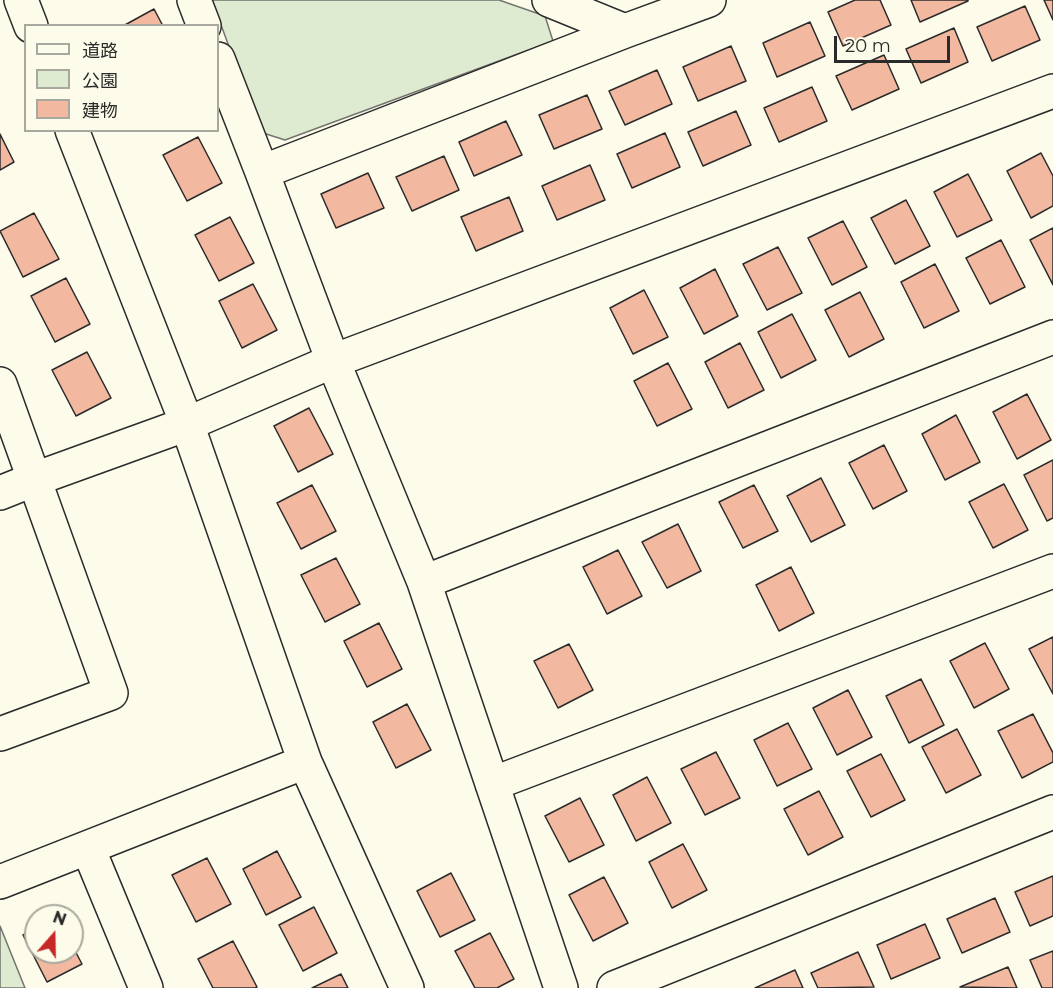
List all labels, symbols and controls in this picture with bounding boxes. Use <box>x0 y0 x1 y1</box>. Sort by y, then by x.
legend <box>24 24 219 132</box>
scale bar <box>837 24 952 62</box>
text: 20 m <box>845 35 891 57</box>
text: 道路 <box>82 40 118 62</box>
text: 公園 <box>82 70 118 92</box>
text: 建物 <box>82 100 118 122</box>
north arrow <box>24 904 84 964</box>
text: N <box>50 907 69 930</box>

